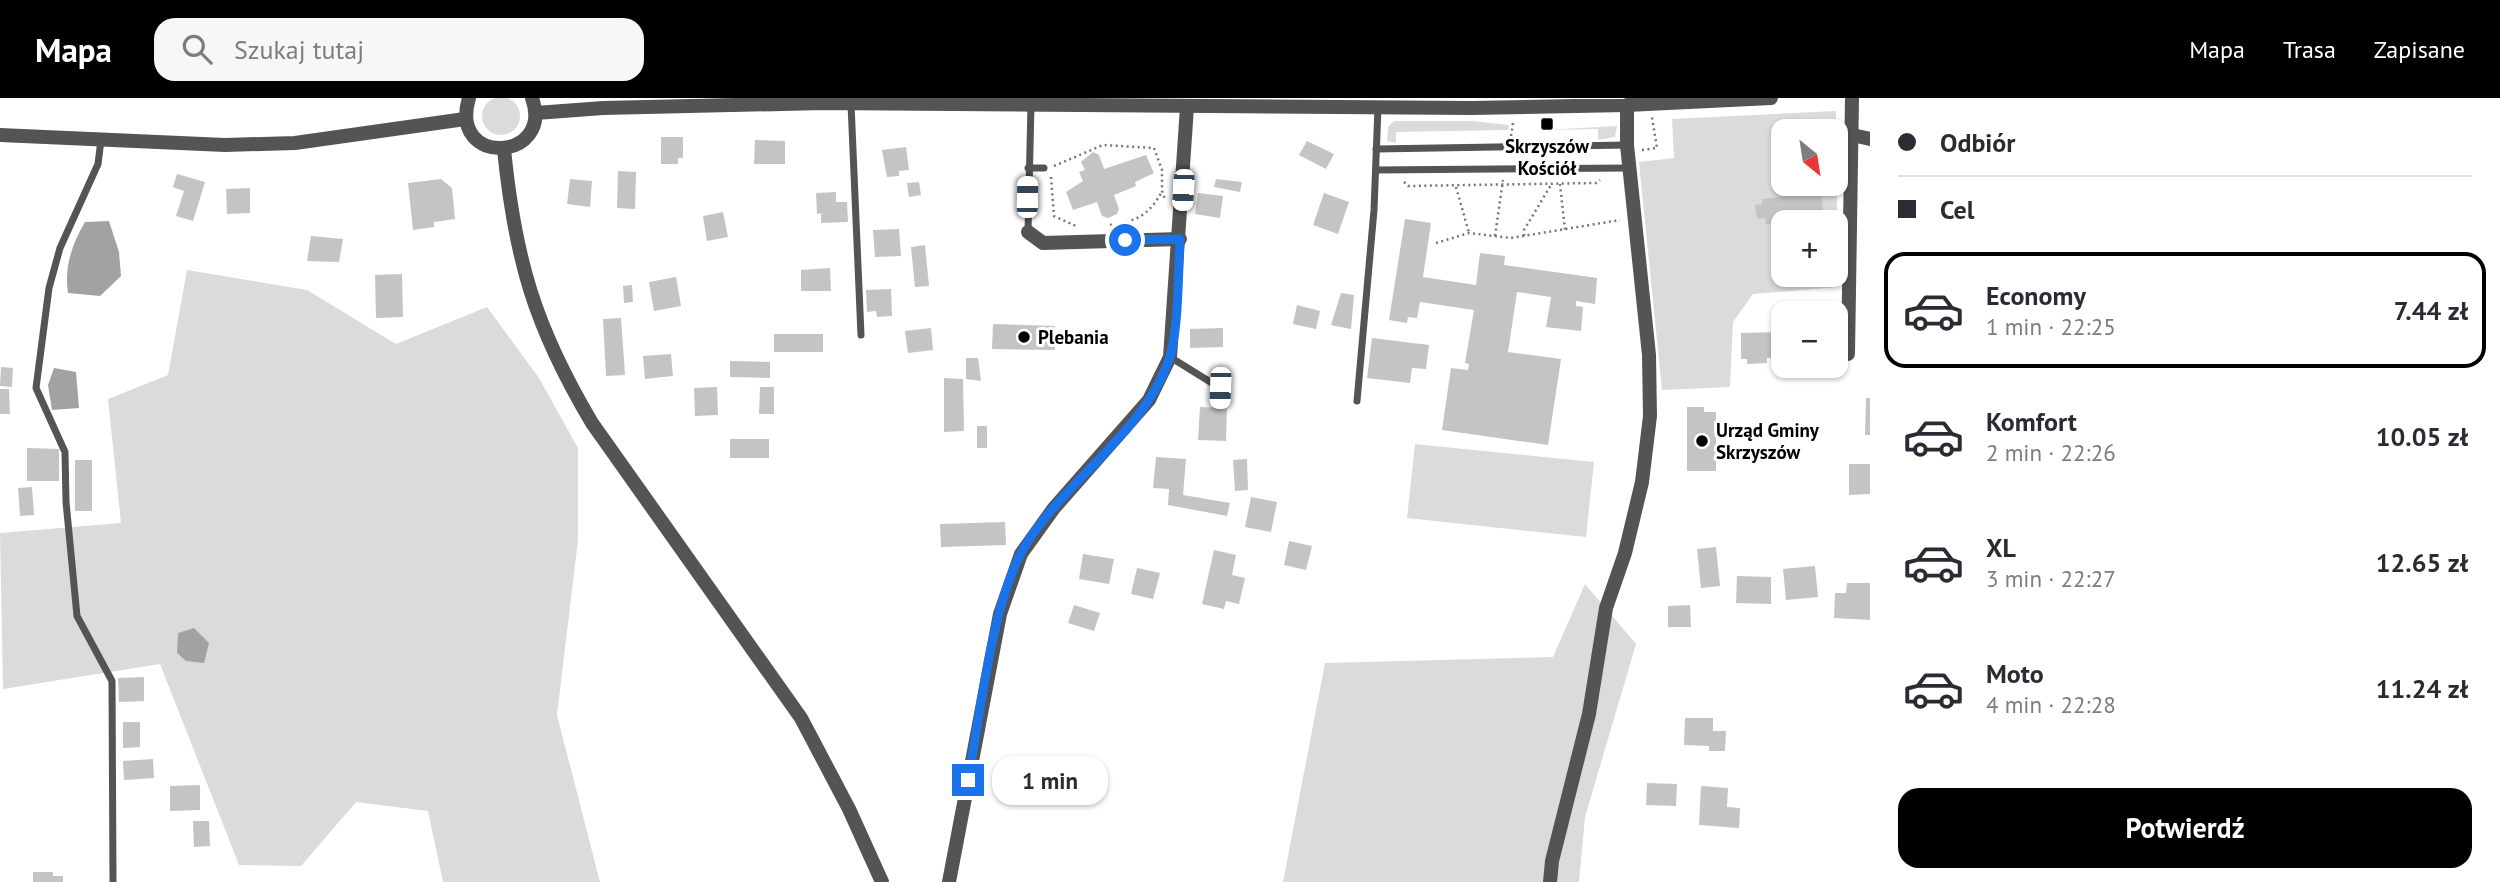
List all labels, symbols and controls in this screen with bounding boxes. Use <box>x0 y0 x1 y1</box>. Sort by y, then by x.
search box <box>154 18 644 81</box>
text: Mapa <box>35 28 112 71</box>
icon: search <box>178 30 216 68</box>
text: Szukaj tutaj <box>234 33 364 66</box>
text: Mapa <box>2189 34 2245 65</box>
text: Trasa <box>2283 34 2336 65</box>
text: Zapisane <box>2374 34 2465 65</box>
marker: Skrzyszów Kościół <box>1539 116 1555 132</box>
north arrow <box>1771 119 1848 196</box>
map controls <box>1771 119 1848 378</box>
text: Odbiór <box>1940 126 2015 159</box>
place label: Skrzyszów Kościół <box>1505 134 1589 180</box>
car <box>1172 168 1195 212</box>
car <box>1017 176 1038 218</box>
text: Cel <box>1940 193 1974 226</box>
button: + <box>1771 210 1848 287</box>
route start <box>1109 224 1141 256</box>
icon: car <box>1902 279 1965 342</box>
text: Economy <box>1986 279 2086 312</box>
text: 7.44 zł <box>2394 294 2468 327</box>
button: − <box>1771 301 1848 378</box>
text: 1 min · 22:25 <box>1986 312 2116 341</box>
place label: Plebania <box>1038 325 1109 349</box>
marker: Plebania <box>1016 329 1032 345</box>
car <box>1209 367 1232 409</box>
icon: car <box>1902 405 1965 468</box>
text: Komfort <box>1986 405 2077 438</box>
place label: Urząd Gminy Skrzyszów <box>1716 418 1820 464</box>
text: 10.05 zł <box>2376 420 2468 453</box>
marker: Urząd Gminy Skrzyszów <box>1694 433 1710 449</box>
text: 2 min · 22:26 <box>1986 438 2116 467</box>
icon: car <box>1902 531 1965 594</box>
text: XL <box>1986 531 2016 564</box>
text: 12.65 zł <box>2376 546 2468 579</box>
text: 3 min · 22:27 <box>1986 564 2116 593</box>
icon: car <box>1902 657 1965 720</box>
text: Moto <box>1986 657 2044 690</box>
text: 11.24 zł <box>2376 672 2468 705</box>
text: 4 min · 22:28 <box>1986 690 2116 719</box>
callout: 1 min <box>992 756 1108 804</box>
route end <box>952 764 984 796</box>
text: 1 min <box>1022 766 1078 795</box>
button: Potwierdź <box>1898 788 2472 868</box>

